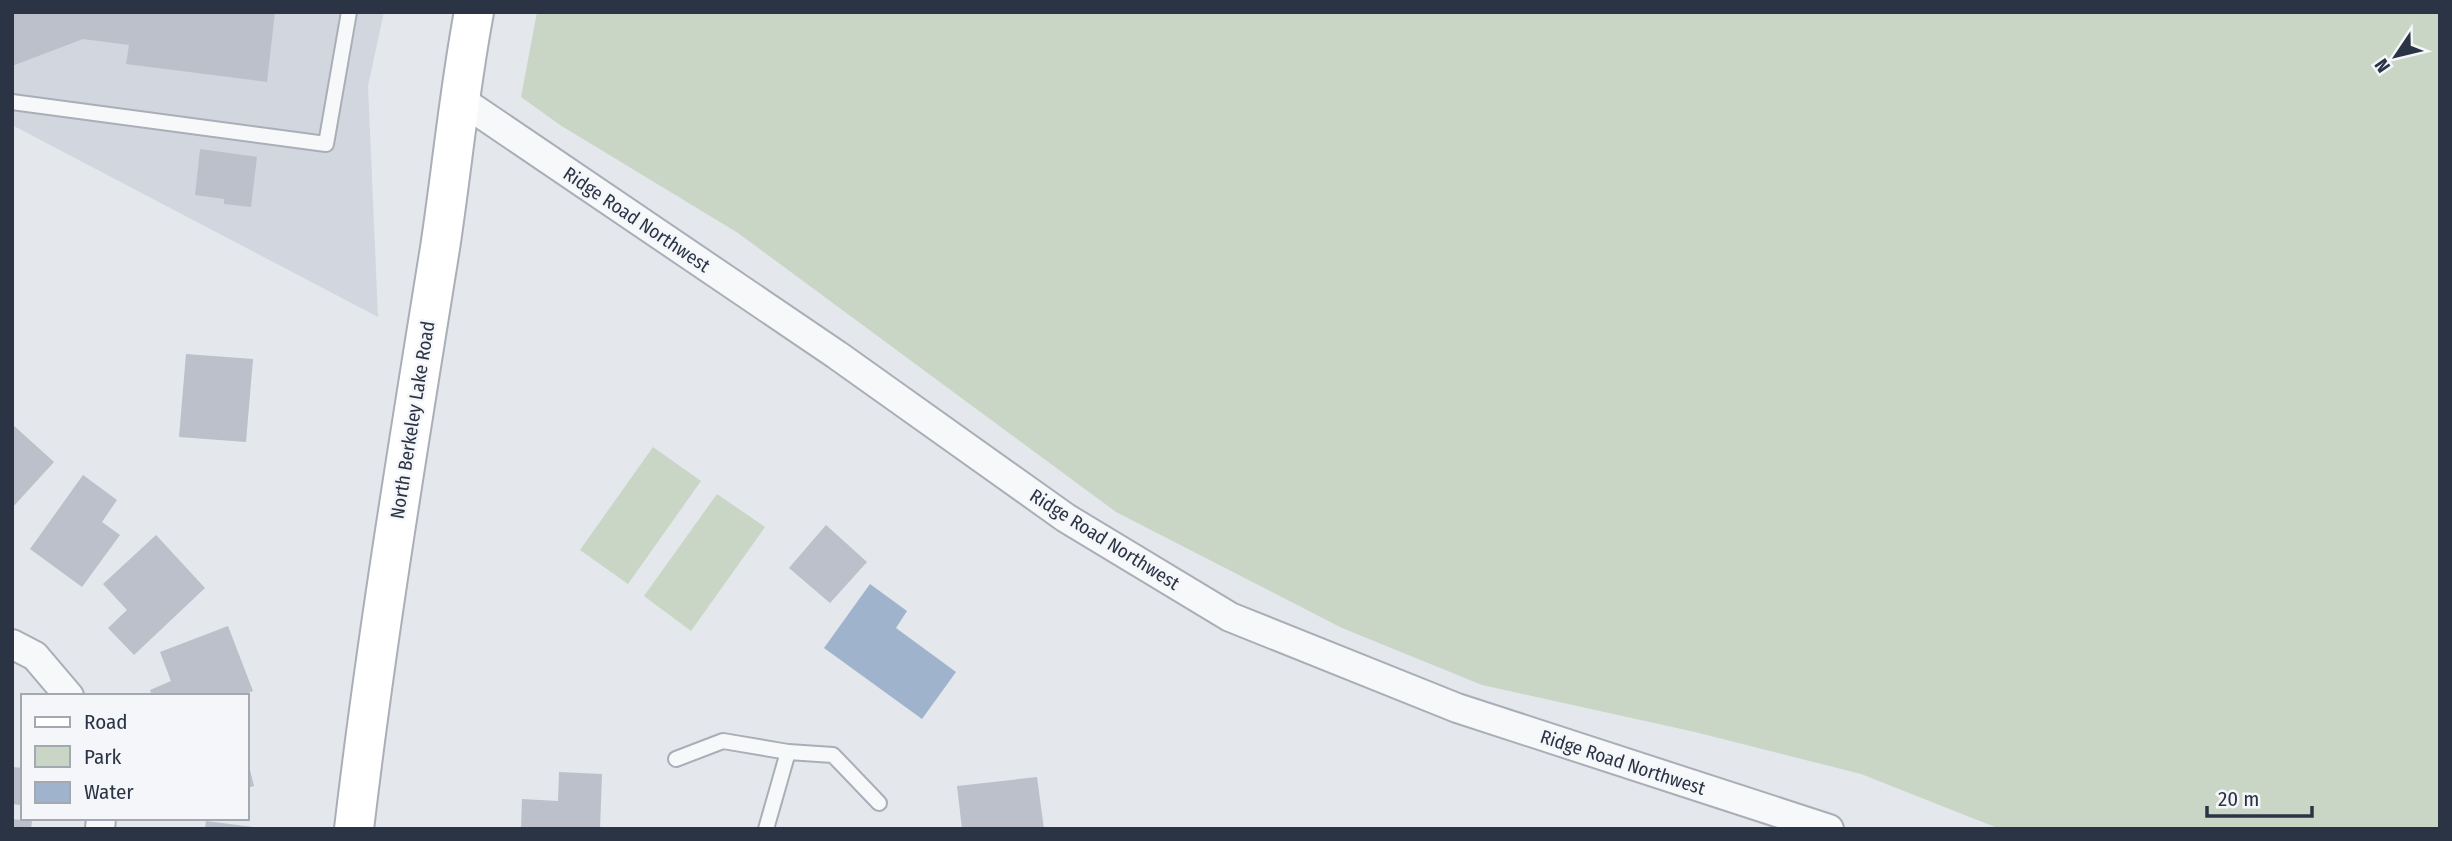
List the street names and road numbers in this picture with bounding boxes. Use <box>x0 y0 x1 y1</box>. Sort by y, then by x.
street label: Ridge Road Northwest <box>559 162 715 278</box>
street label: North Berkeley Lake Road <box>385 320 439 521</box>
street label: Ridge Road Northwest <box>1026 484 1185 595</box>
street label: Ridge Road Northwest <box>1537 725 1709 800</box>

